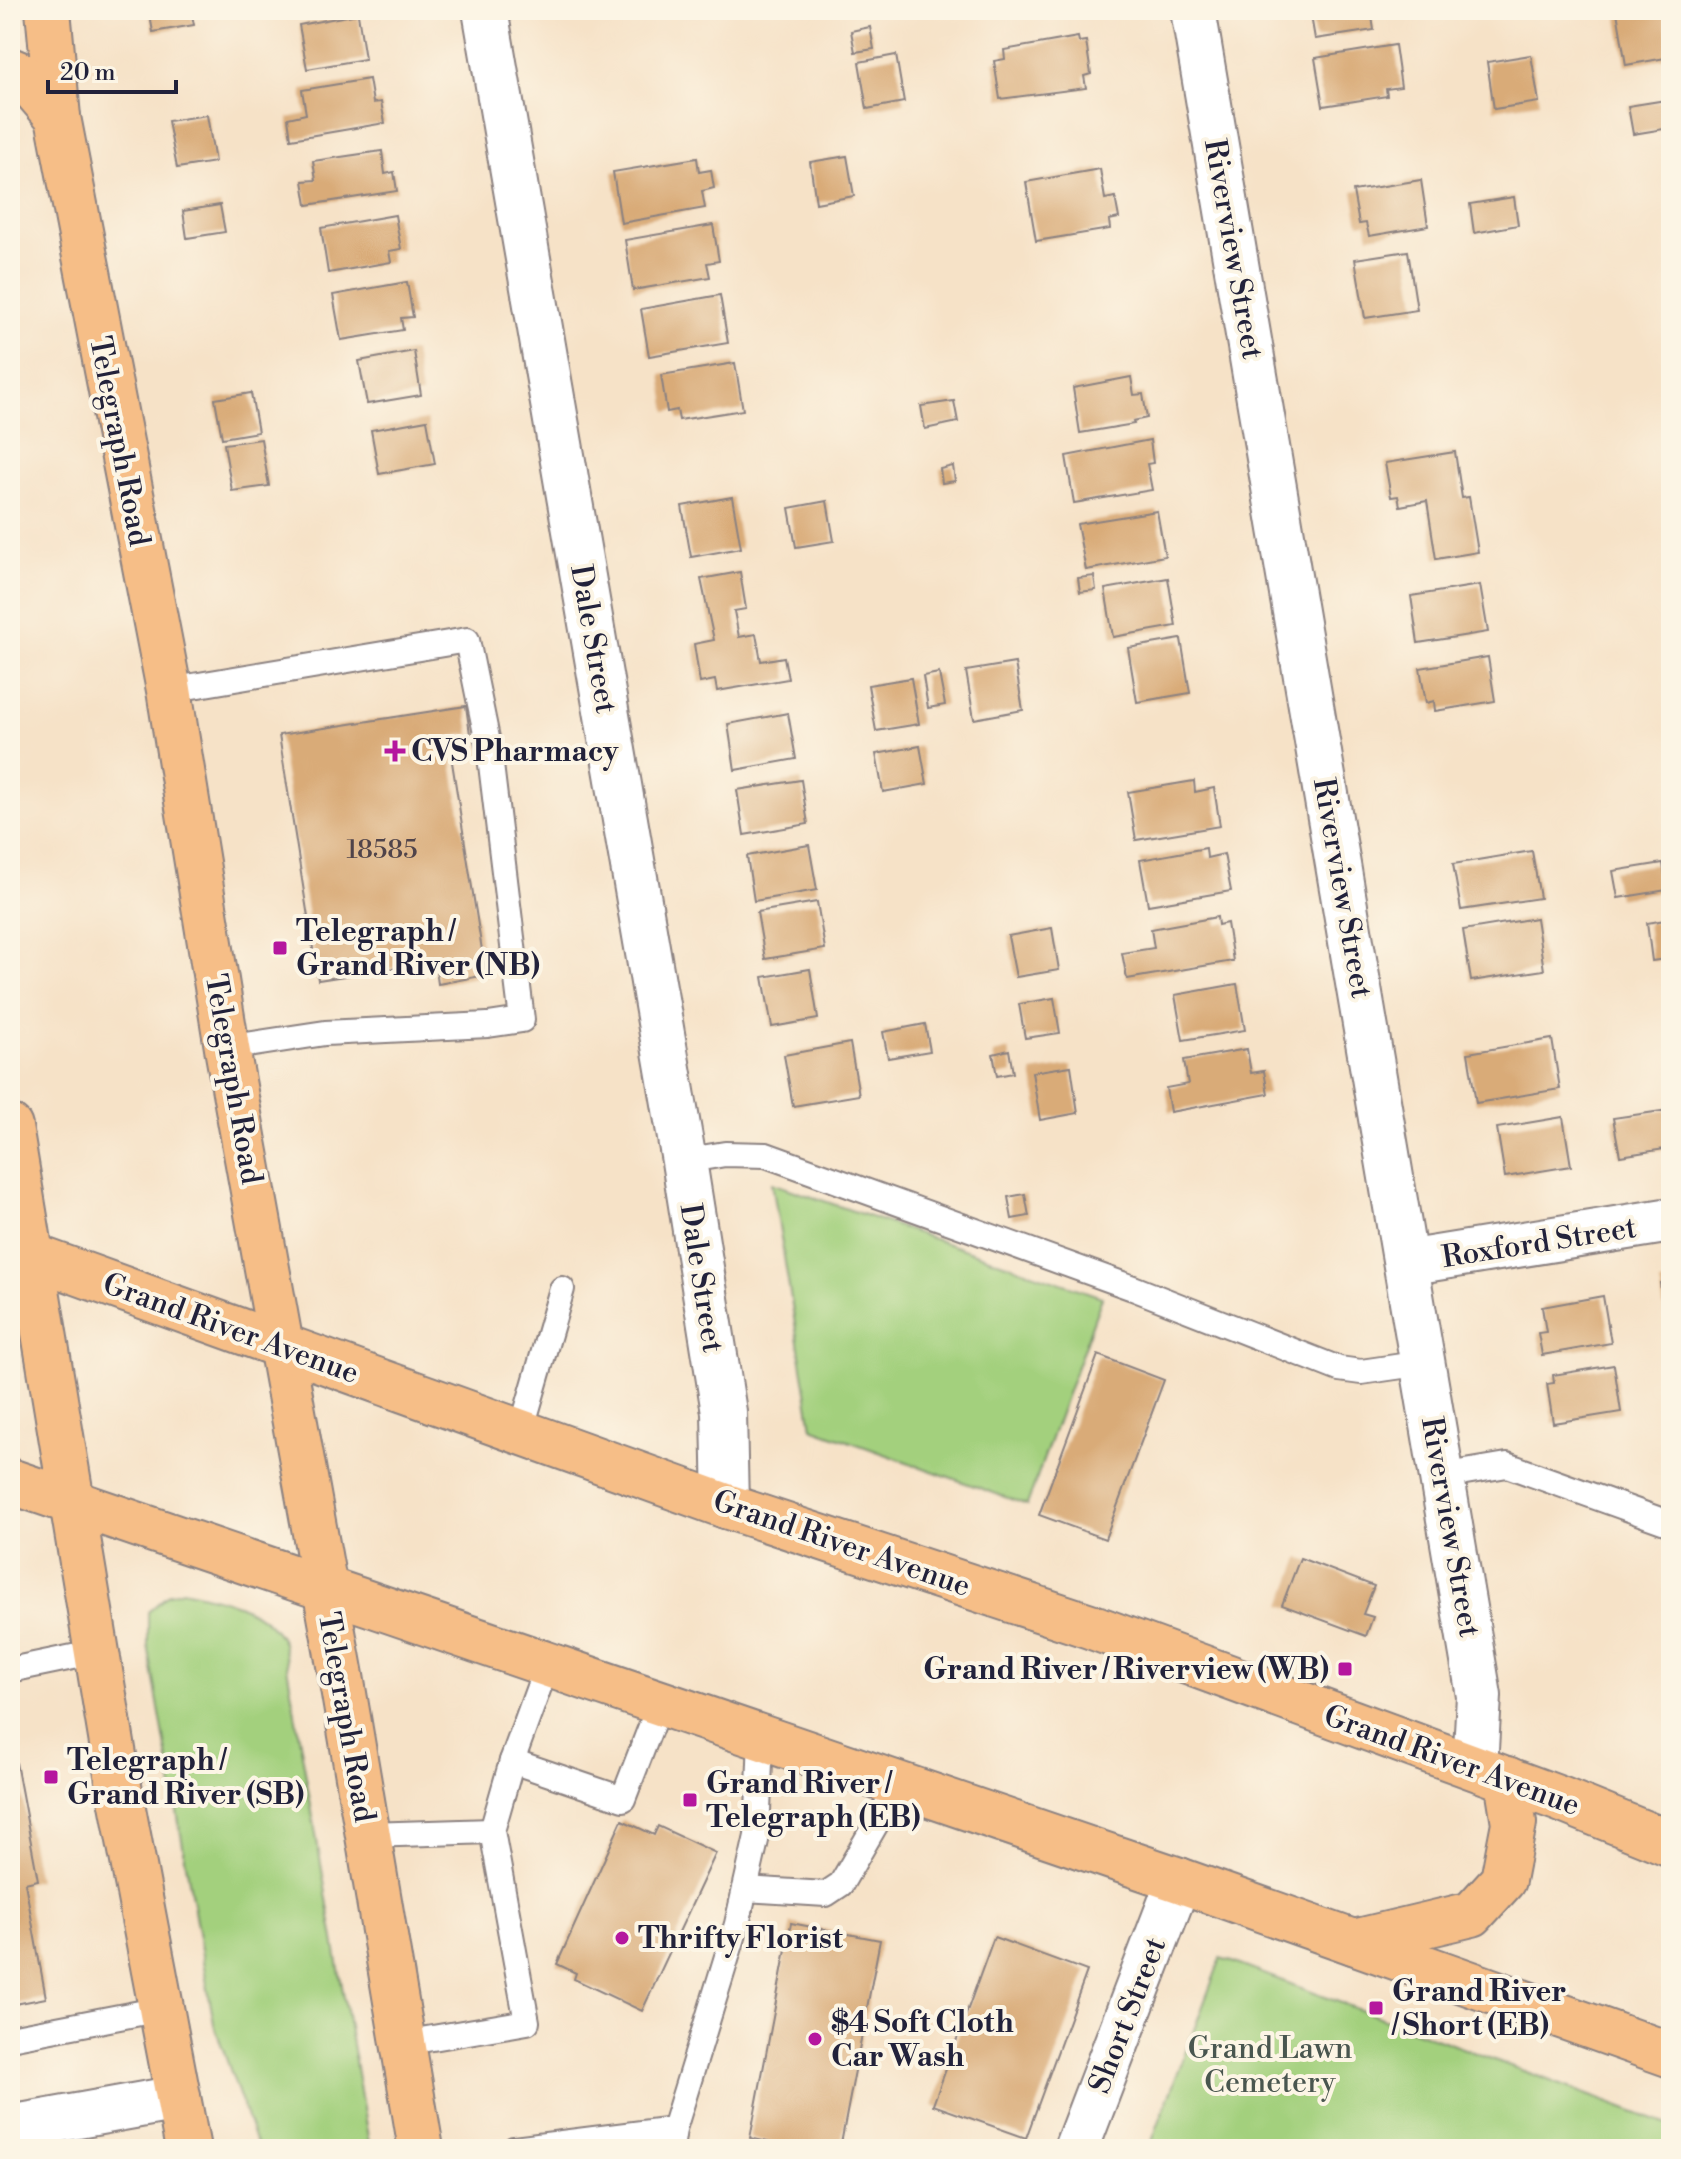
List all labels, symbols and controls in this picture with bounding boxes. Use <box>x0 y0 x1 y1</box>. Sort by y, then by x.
scale bar <box>48 44 176 94</box>
text: 20 m <box>60 58 116 88</box>
street label: Riverview Street <box>1195 136 1271 362</box>
street label: Telegraph Road <box>80 333 158 549</box>
street label: Dale Street <box>561 562 625 717</box>
place label: CVS Pharmacy <box>411 733 619 771</box>
marker: CVS Pharmacy <box>386 742 404 760</box>
street label: Riverview Street <box>1304 775 1380 1001</box>
house number: 18585 <box>346 834 418 866</box>
place label: Telegraph / Grand River (NB) <box>296 913 540 985</box>
marker: Telegraph / Grand River (NB) <box>271 939 289 957</box>
street label: Telegraph Road <box>196 971 270 1187</box>
street label: Dale Street <box>670 1201 732 1356</box>
street label: Roxford Street <box>1439 1209 1640 1277</box>
street label: Grand River Avenue <box>98 1265 364 1393</box>
street label: Riverview Street <box>1412 1414 1488 1640</box>
street label: Grand River Avenue <box>708 1482 975 1606</box>
street label: Telegraph Road <box>309 1609 383 1825</box>
place label: Grand River / Riverview (WB) <box>923 1651 1329 1689</box>
marker: Grand River / Riverview (WB) <box>1336 1660 1354 1678</box>
street label: Grand River Avenue <box>1319 1697 1585 1825</box>
place label: Telegraph / Grand River (SB) <box>67 1742 304 1814</box>
place label: Grand River / Telegraph (EB) <box>706 1765 921 1837</box>
marker: Telegraph / Grand River (SB) <box>42 1768 60 1786</box>
marker: Grand River / Telegraph (EB) <box>681 1791 699 1809</box>
place label: Thrifty Florist <box>638 1920 843 1958</box>
marker: Thrifty Florist <box>613 1929 631 1947</box>
street label: Short Street <box>1081 1932 1175 2099</box>
place label: Grand River / Short (EB) <box>1391 1973 1566 2045</box>
marker: Grand River / Short (EB) <box>1367 1999 1385 2017</box>
place label: $4 Soft Cloth Car Wash <box>831 2004 1014 2076</box>
marker: $4 Soft Cloth Car Wash <box>806 2030 824 2048</box>
park label: Grand Lawn Cemetery <box>1188 2030 1352 2102</box>

